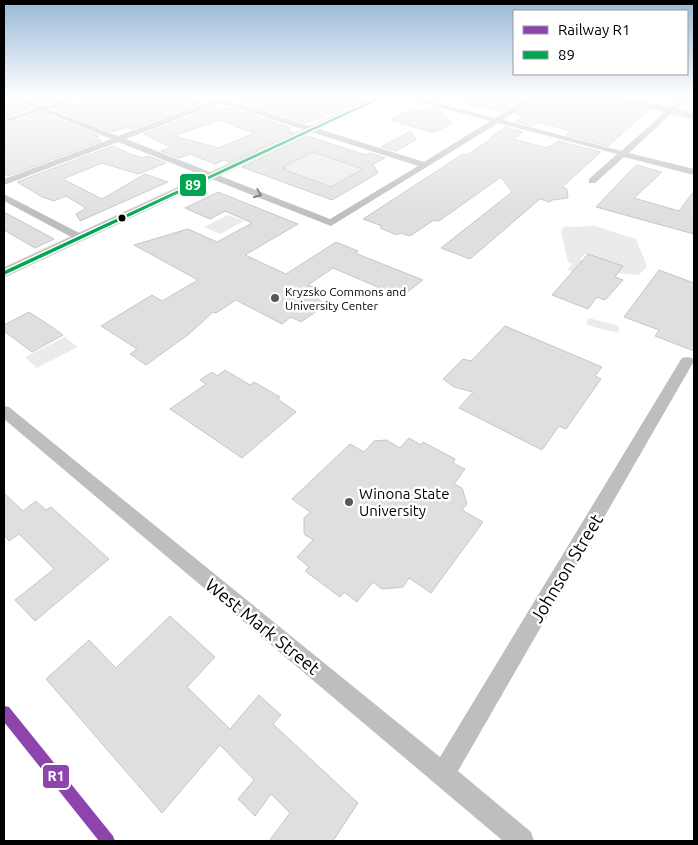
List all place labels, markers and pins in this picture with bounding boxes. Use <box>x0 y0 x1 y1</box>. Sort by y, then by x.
unlabelled marker <box>117 213 127 223</box>
place label: Kryzsko Commons and University Center <box>285 285 406 312</box>
marker: Kryzsko Commons and University Center <box>269 292 281 304</box>
place label: Winona State University <box>359 485 449 519</box>
marker: Winona State University <box>343 496 355 508</box>

